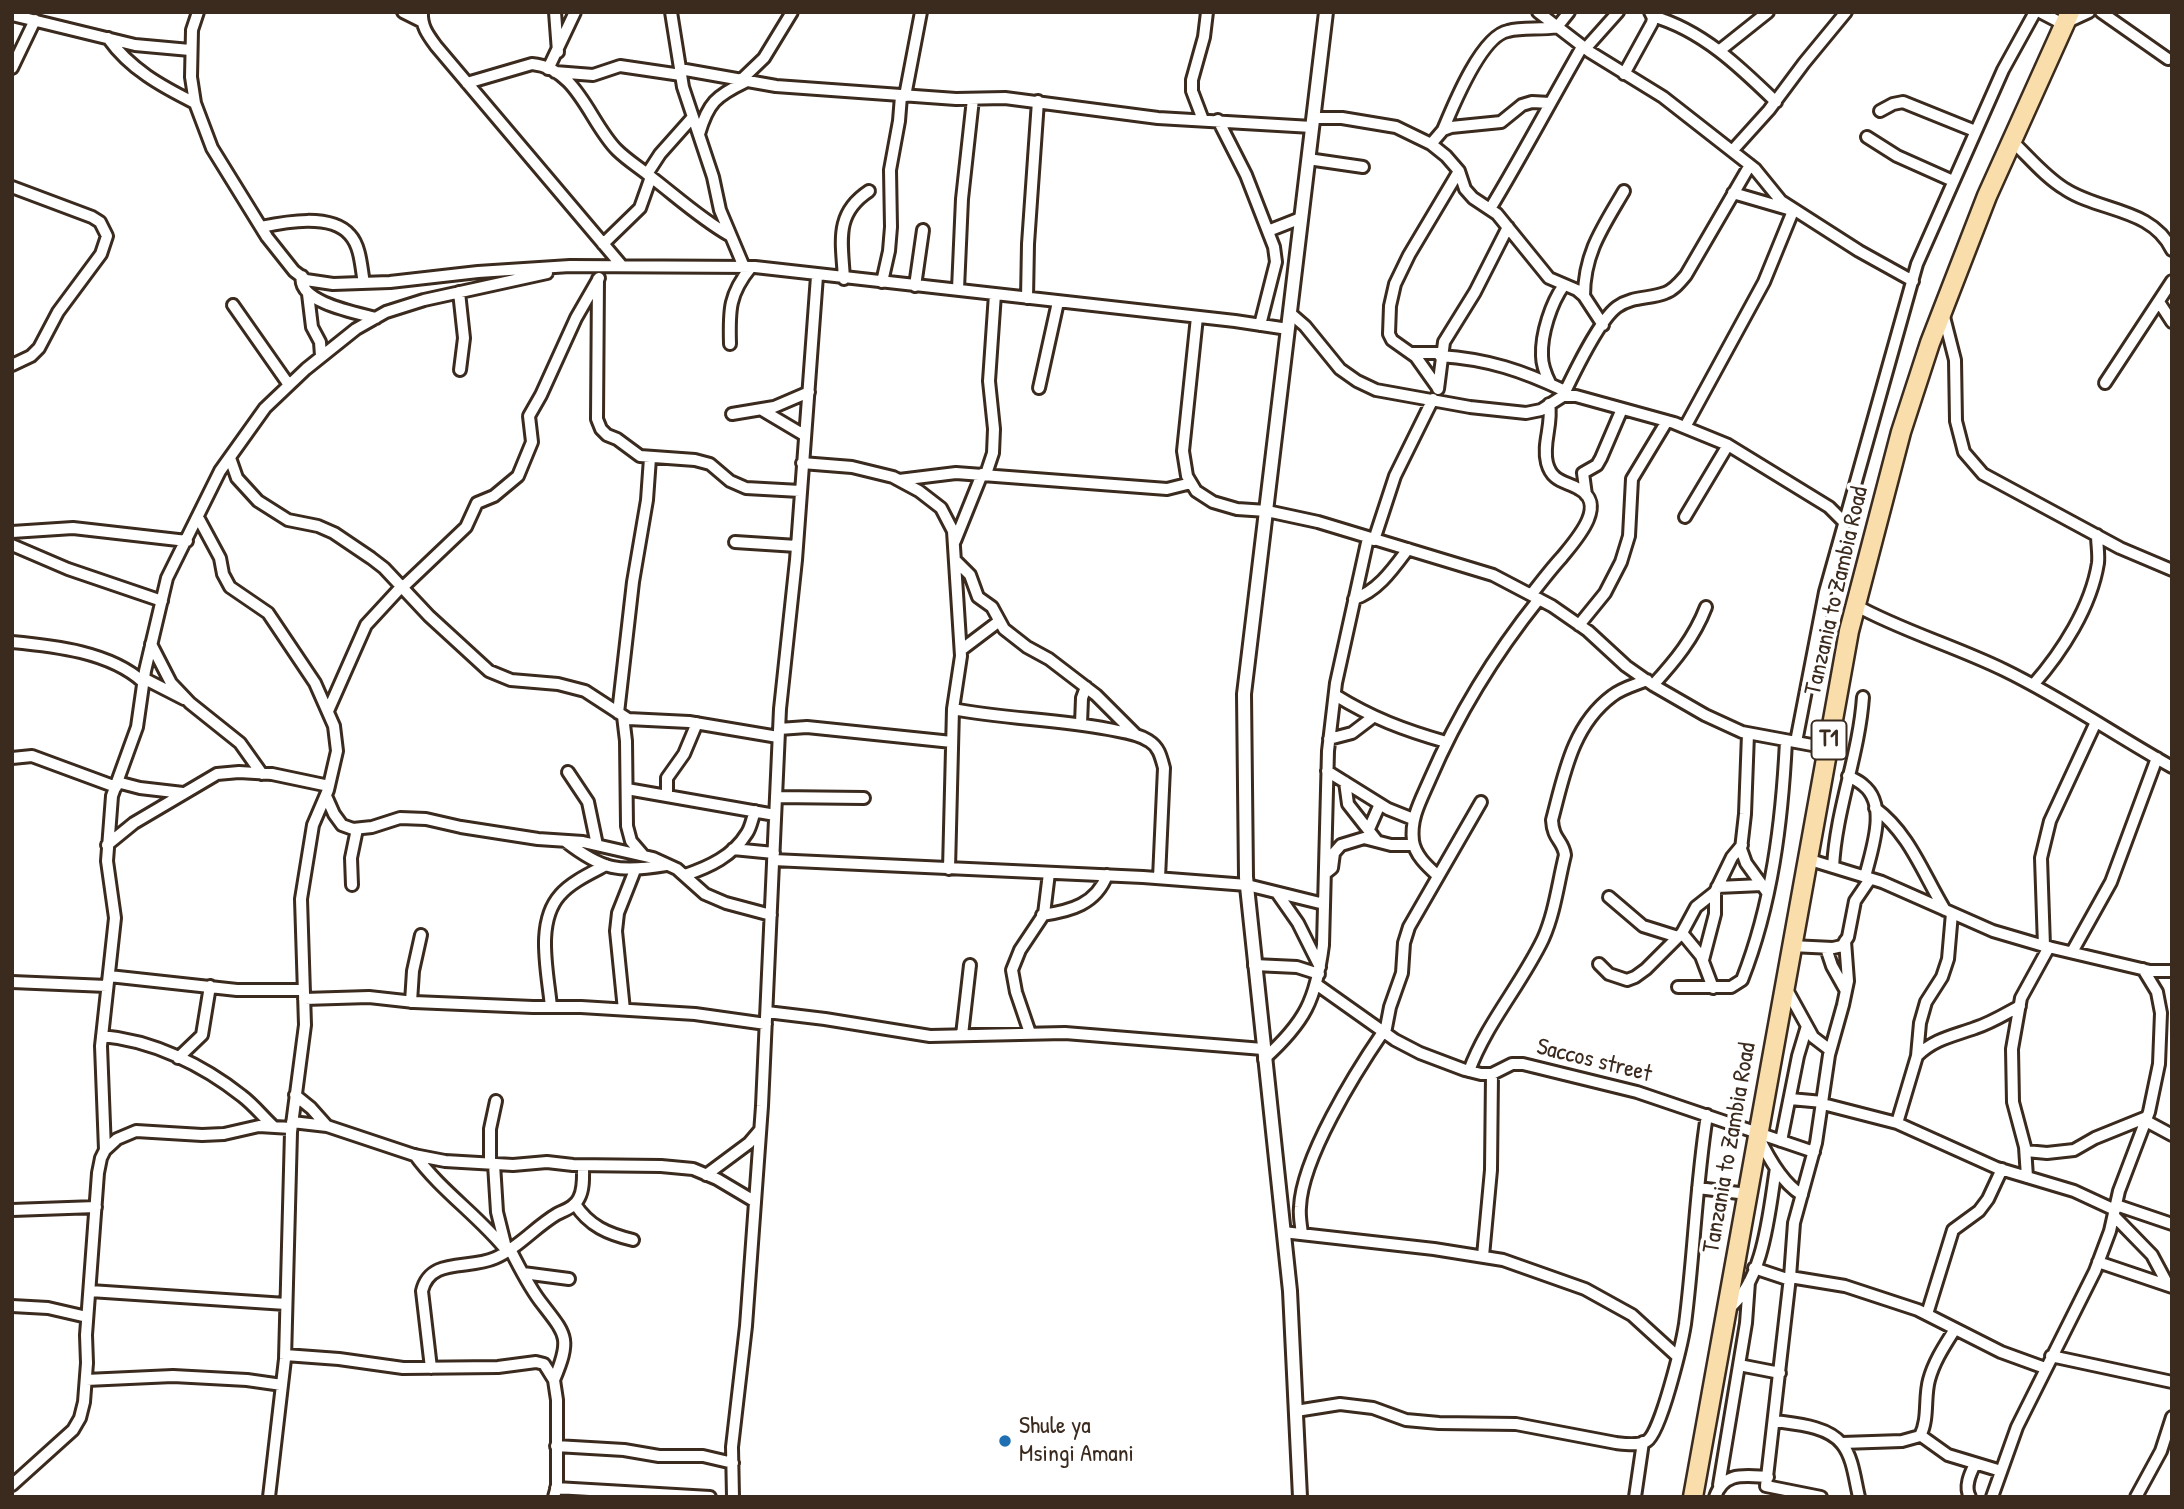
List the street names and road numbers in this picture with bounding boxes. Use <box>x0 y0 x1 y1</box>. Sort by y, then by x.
street label: Tanzania to Zambia Road <box>1799 484 1875 698</box>
road number: T1 <box>1812 720 1846 760</box>
street label: Saccos street <box>1533 1033 1655 1089</box>
street label: Tanzania to Zambia Road <box>1697 1041 1763 1255</box>

